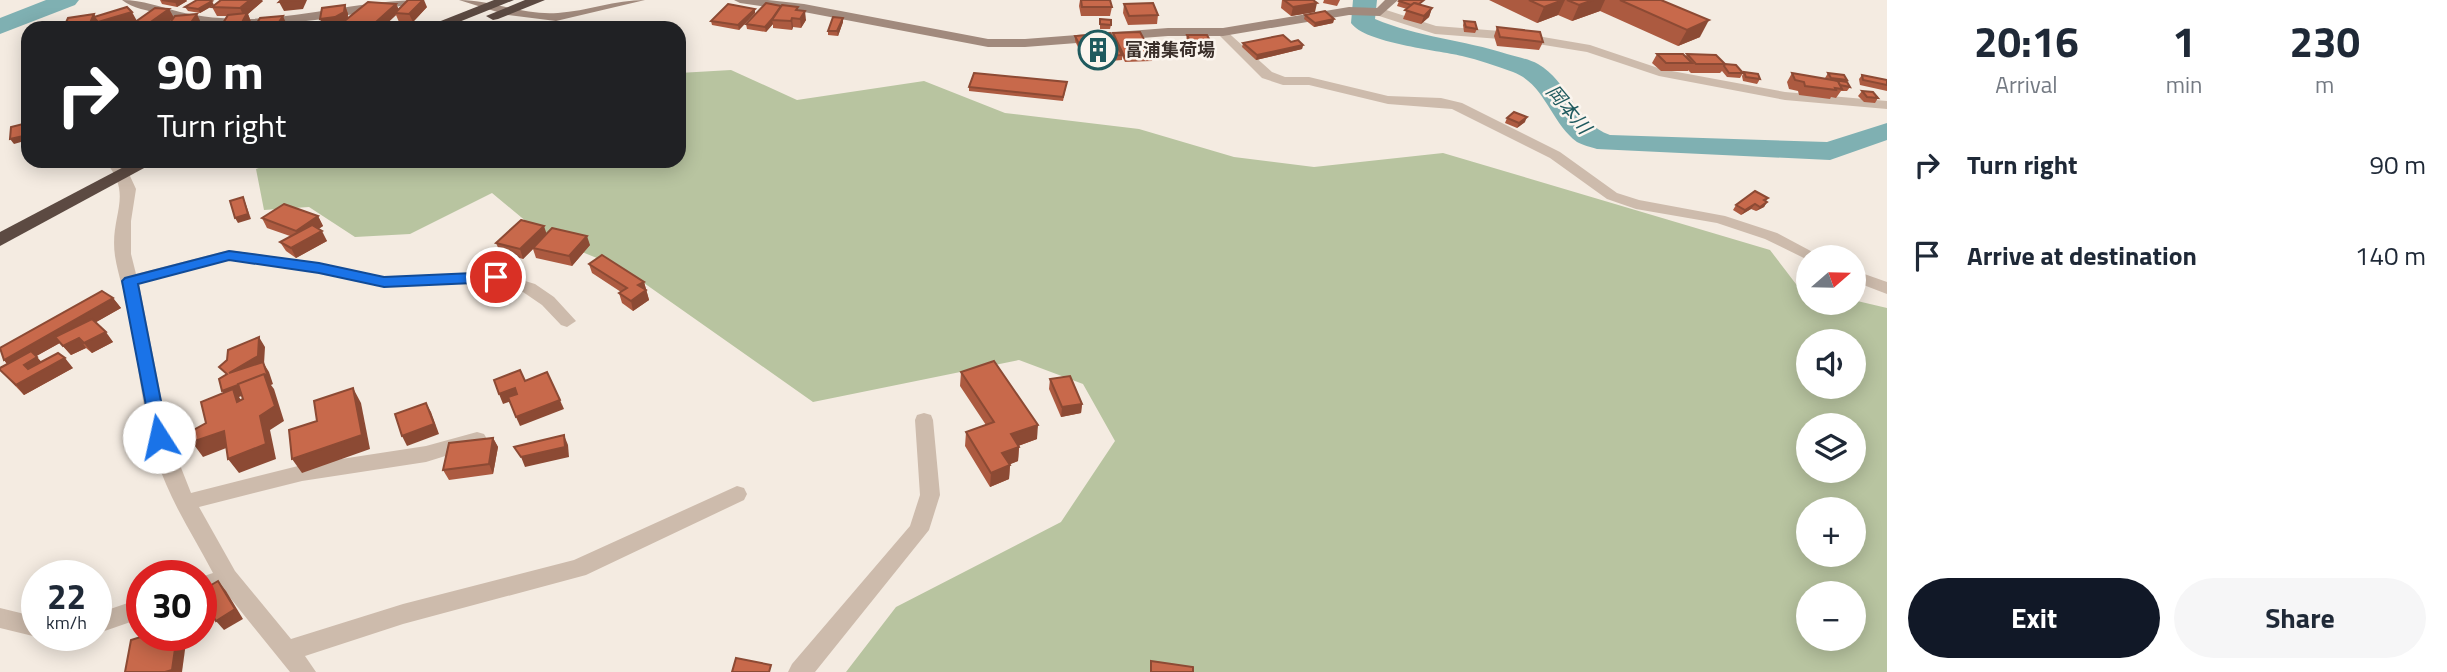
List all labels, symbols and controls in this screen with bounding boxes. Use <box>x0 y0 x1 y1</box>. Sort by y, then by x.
text: 20:16 <box>1974 9 2079 73</box>
text: 1 <box>2172 9 2196 73</box>
text: 230 <box>2289 9 2360 73</box>
building icon: 富浦集荷場 <box>1077 29 1119 71</box>
text: 90 m <box>157 33 264 108</box>
place label: 富浦集荷場 <box>1125 36 1215 63</box>
icon: right <box>42 49 133 140</box>
text: Arrival <box>1995 67 2058 102</box>
text: min <box>2166 67 2202 102</box>
text: m <box>2315 67 2334 102</box>
water label: 岡本川 <box>1540 78 1600 141</box>
text: Turn right <box>157 101 286 149</box>
text: Turn right <box>1967 145 2078 184</box>
text: 90 m <box>2369 145 2426 184</box>
icon: right <box>1908 146 1946 184</box>
text: Arrive at destination <box>1967 236 2197 275</box>
text: 140 m <box>2355 236 2426 275</box>
icon: arrive <box>1908 237 1946 275</box>
north arrow <box>1796 245 1866 315</box>
map controls <box>1796 245 1866 651</box>
pin <box>466 247 526 307</box>
icon: arrive <box>477 258 515 296</box>
button: sound <box>1796 329 1866 399</box>
position arrow <box>122 400 196 474</box>
button: layers <box>1796 413 1866 483</box>
button: + <box>1796 497 1866 567</box>
speed limit sign: 30 <box>126 560 217 651</box>
text: 22 <box>47 569 86 623</box>
button: Exit <box>1908 578 2160 658</box>
button: Share <box>2174 578 2426 658</box>
button: − <box>1796 581 1866 651</box>
text: km/h <box>46 609 87 636</box>

